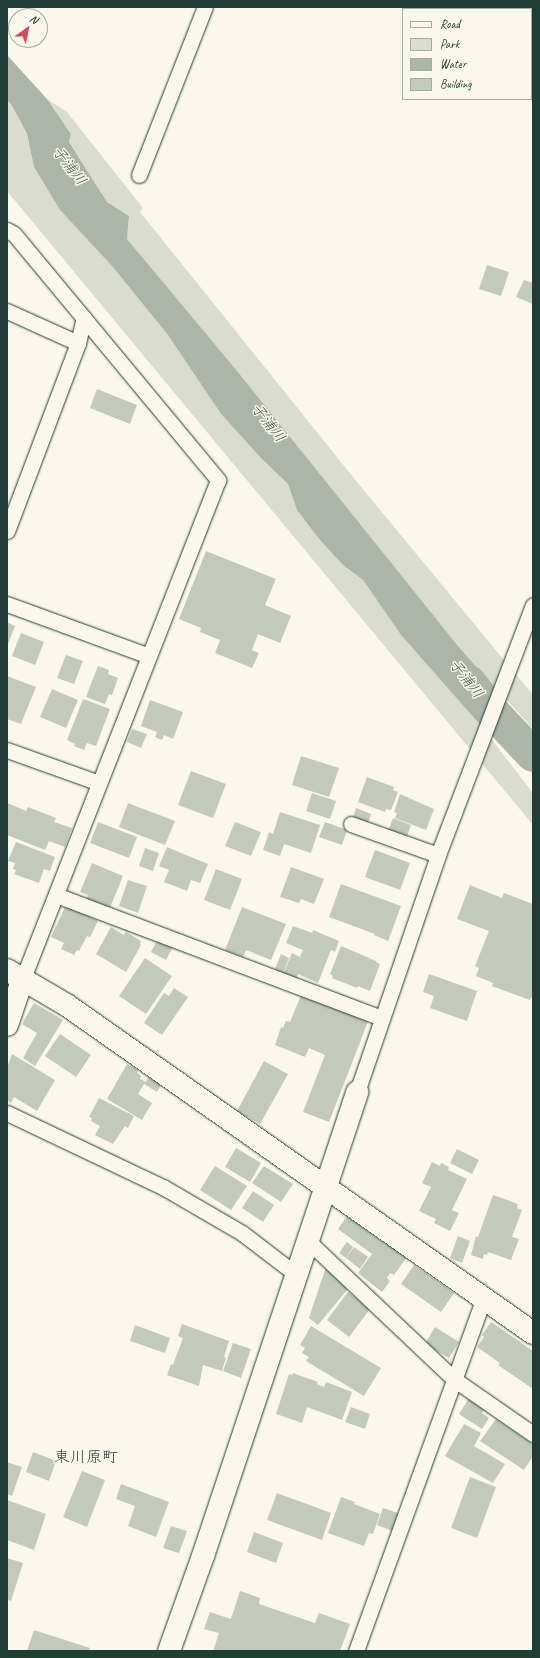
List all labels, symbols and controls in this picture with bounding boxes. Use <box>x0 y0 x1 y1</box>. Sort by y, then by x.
north arrow <box>8 8 48 48</box>
legend <box>402 8 532 100</box>
text: N <box>27 11 41 27</box>
text: Road <box>440 16 460 32</box>
text: Park <box>440 36 459 52</box>
text: Water <box>440 56 466 72</box>
text: Building <box>440 76 472 92</box>
water label: 子浦川 <box>48 143 90 189</box>
water label: 子浦川 <box>247 400 289 446</box>
water label: 子浦川 <box>445 656 487 702</box>
district label: 東川原町 <box>54 1447 118 1467</box>

